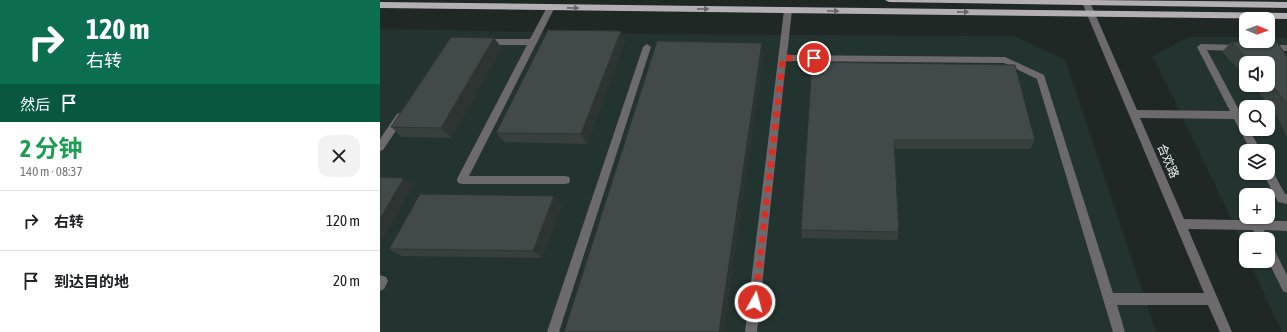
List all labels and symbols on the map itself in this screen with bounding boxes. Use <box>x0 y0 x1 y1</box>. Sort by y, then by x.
one-way arrow <box>567 4 579 11</box>
one-way arrow <box>697 6 710 12</box>
one-way arrow <box>827 7 839 14</box>
one-way arrow <box>957 9 970 15</box>
north arrow <box>1239 12 1275 48</box>
pin <box>797 41 831 75</box>
street label: 合欢路 <box>1155 142 1181 180</box>
position arrow <box>734 281 776 323</box>

